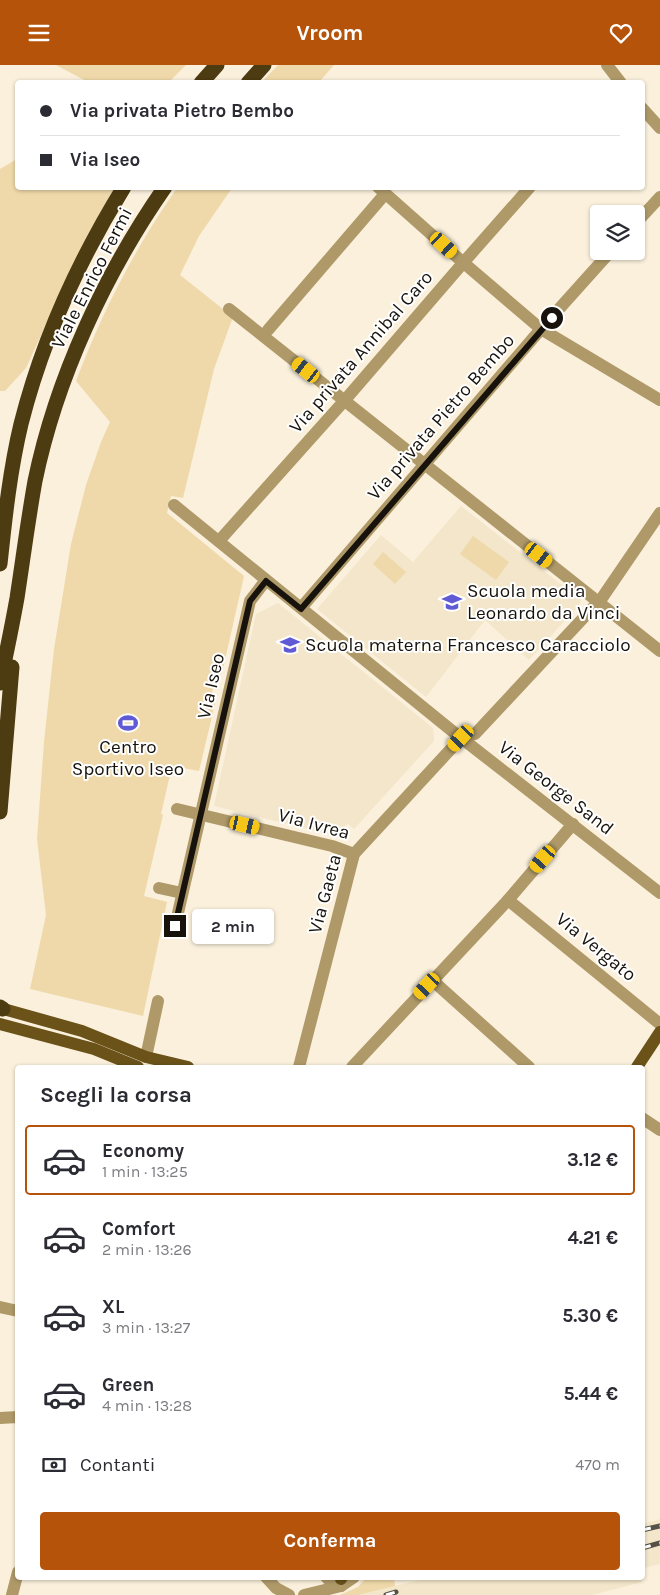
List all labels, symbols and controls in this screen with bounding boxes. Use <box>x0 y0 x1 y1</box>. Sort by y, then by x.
icon: menu <box>25 19 53 47</box>
icon: heart <box>607 19 635 47</box>
text: Vroom <box>297 20 363 46</box>
text: Via privata Pietro Bembo <box>70 100 294 122</box>
text: Via Iseo <box>70 149 140 171</box>
street label: Viale Enrico Fermi <box>47 204 137 352</box>
map controls <box>590 205 645 260</box>
button: layers <box>590 205 645 260</box>
car <box>427 229 460 261</box>
street label: Via privata Annibal Caro <box>285 266 437 438</box>
route start <box>541 307 563 329</box>
street label: Via privata Pietro Bembo <box>363 329 519 505</box>
car <box>289 355 322 385</box>
car <box>522 540 555 570</box>
place label: Scuola media Leonardo da Vinci <box>467 580 620 624</box>
school or university icon: Scuola media Leonardo da Vinci <box>441 591 463 613</box>
school or university icon: Scuola materna Francesco Caracciolo <box>279 634 301 656</box>
place label: Scuola materna Francesco Caracciolo <box>305 634 631 656</box>
street label: Via Iseo <box>193 651 229 721</box>
sports icon: Centro Sportivo Iseo <box>117 712 139 734</box>
car <box>445 722 476 754</box>
place label: Centro Sportivo Iseo <box>72 736 184 780</box>
street label: Via George Sand <box>494 736 618 840</box>
street label: Via Ivrea <box>276 804 352 844</box>
car <box>228 814 261 836</box>
car <box>527 843 558 875</box>
street label: Via Gaeta <box>304 852 346 936</box>
street label: Via Vergato <box>552 908 640 986</box>
callout: 2 min <box>192 909 275 943</box>
route end <box>164 915 186 937</box>
text: 2 min <box>211 917 255 936</box>
car <box>411 970 442 1002</box>
text: Scegli la corsa <box>40 1082 192 1108</box>
icon: car <box>42 1138 87 1183</box>
text: Economy <box>102 1140 184 1162</box>
text: 3.12 € <box>567 1149 618 1171</box>
text: 1 min · 13:25 <box>102 1162 188 1181</box>
icon: car <box>42 1216 87 1261</box>
text: Comfort <box>102 1218 176 1240</box>
text: 4.21 € <box>567 1227 618 1249</box>
text: 2 min · 13:26 <box>102 1240 192 1259</box>
icon: car <box>42 1294 87 1339</box>
text: XL <box>102 1296 124 1318</box>
text: 5.30 € <box>562 1305 618 1327</box>
text: 3 min · 13:27 <box>102 1318 190 1337</box>
icon: car <box>42 1372 87 1417</box>
text: Green <box>102 1374 154 1396</box>
text: 5.44 € <box>563 1383 618 1405</box>
text: 4 min · 13:28 <box>102 1396 192 1415</box>
icon: cash <box>40 1451 68 1479</box>
text: Contanti <box>80 1454 155 1476</box>
text: 470 m <box>575 1455 620 1474</box>
button: Conferma <box>40 1512 620 1570</box>

